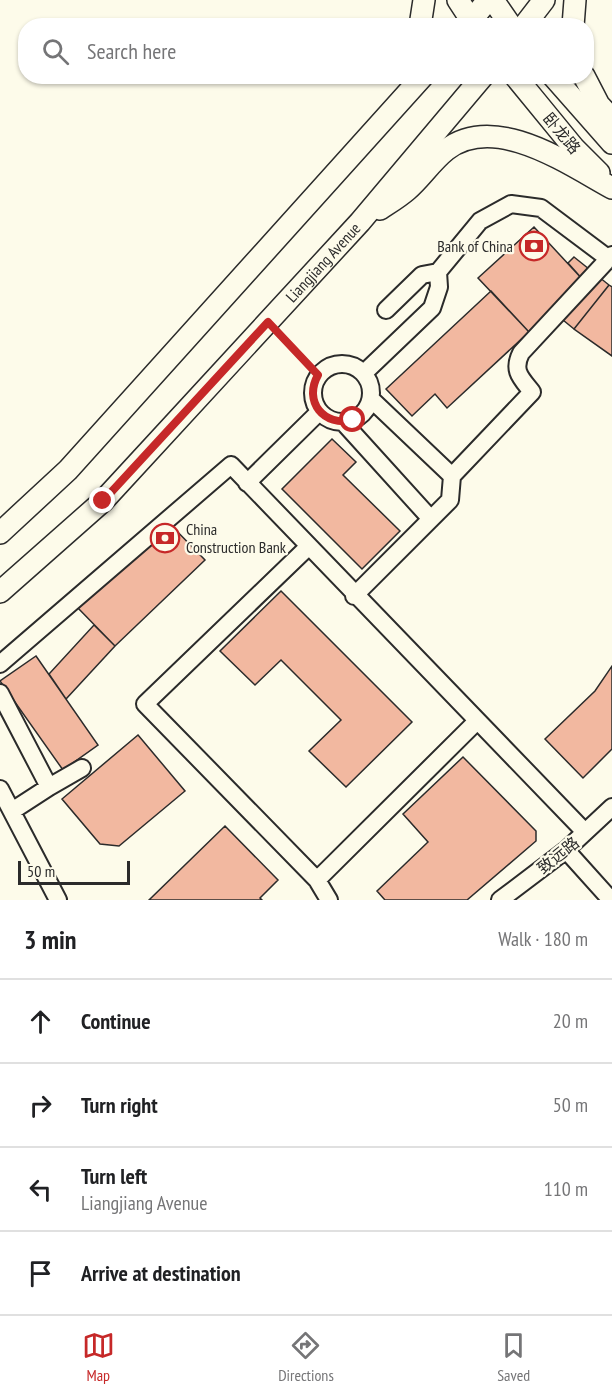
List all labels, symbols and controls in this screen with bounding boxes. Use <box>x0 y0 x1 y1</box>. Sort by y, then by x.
search box <box>18 18 594 84</box>
icon: search <box>39 35 72 68</box>
text: Search here <box>87 37 176 65</box>
street label: 卧龙路 <box>539 108 585 158</box>
street label: Liangjiang Avenue <box>281 218 365 306</box>
bank icon: Bank of China <box>518 230 550 262</box>
place label: Bank of China <box>437 236 513 256</box>
route start <box>339 406 365 432</box>
route end <box>89 487 115 513</box>
place label: China Construction Bank <box>186 519 287 557</box>
bank icon: China Construction Bank <box>149 522 181 554</box>
street label: 致远路 <box>533 832 583 878</box>
scale bar <box>18 858 130 886</box>
text: 50 m <box>27 861 55 881</box>
text: 3 min <box>24 923 77 956</box>
text: Walk · 180 m <box>498 926 588 952</box>
icon: ahead <box>24 1005 57 1038</box>
text: Continue <box>81 1007 151 1035</box>
text: 20 m <box>553 1008 588 1034</box>
icon: right <box>24 1089 57 1122</box>
text: Turn right <box>81 1091 158 1119</box>
text: 50 m <box>553 1092 588 1118</box>
text: Turn left <box>81 1162 147 1190</box>
icon: left <box>24 1173 57 1206</box>
text: 110 m <box>544 1176 588 1202</box>
text: Liangjiang Avenue <box>81 1190 207 1216</box>
icon: arrive <box>24 1257 57 1290</box>
text: Arrive at destination <box>81 1259 241 1287</box>
tab: Map <box>82 1329 115 1385</box>
tab: Directions <box>278 1329 334 1385</box>
tab: Saved <box>497 1329 530 1385</box>

